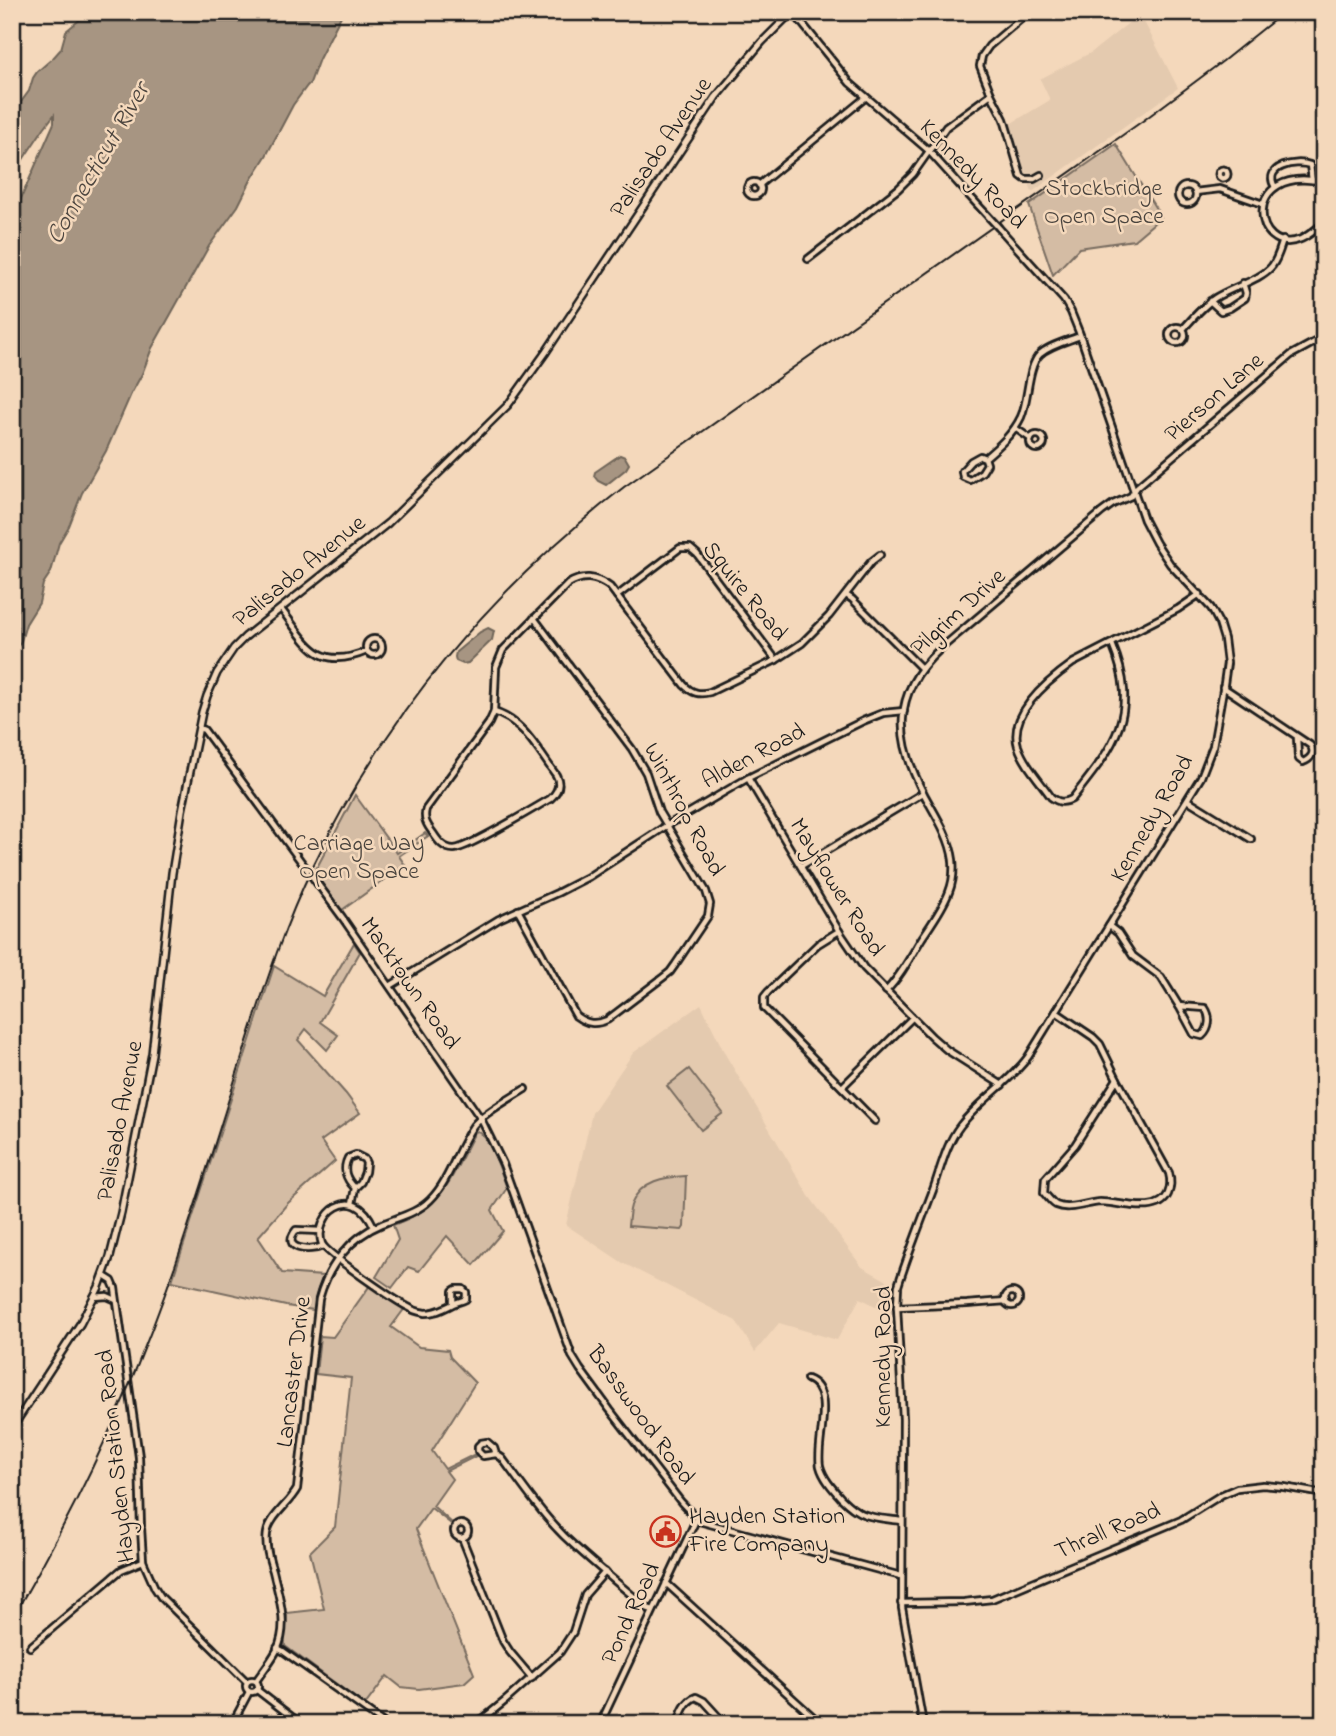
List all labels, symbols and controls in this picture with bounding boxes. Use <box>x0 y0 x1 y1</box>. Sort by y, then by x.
street label: Palisado Avenue <box>602 71 722 225</box>
water label: Connecticut River <box>37 73 162 252</box>
street label: Kennedy Road <box>909 112 1034 239</box>
park label: Stockbridge Open Space <box>1044 172 1164 235</box>
street label: Pierson Lane <box>1158 345 1273 451</box>
street label: Palisado Avenue <box>226 507 374 637</box>
street label: Squire Road <box>693 534 796 650</box>
street label: Pilgrim Drive <box>903 560 1015 666</box>
street label: Alden Road <box>696 715 813 799</box>
street label: Winthrop Road <box>633 737 733 883</box>
street label: Kennedy Road <box>1102 748 1205 890</box>
street label: Mayflower Road <box>779 812 893 965</box>
park label: Carriage Way Open Space <box>294 827 424 890</box>
street label: Macktown Road <box>350 910 468 1058</box>
street label: Palisado Avenue <box>88 1038 154 1204</box>
street label: Kennedy Road <box>867 1286 903 1428</box>
street label: Lancaster Drive <box>268 1294 322 1450</box>
street label: Basswood Road <box>577 1338 703 1494</box>
street label: Hayden Station Road <box>88 1347 147 1564</box>
street label: Thrall Road <box>1050 1494 1167 1570</box>
place label: Hayden Station Fire Company <box>688 1500 845 1564</box>
public building icon: Hayden Station Fire Company <box>649 1514 683 1548</box>
street label: Pond Road <box>593 1557 671 1671</box>

